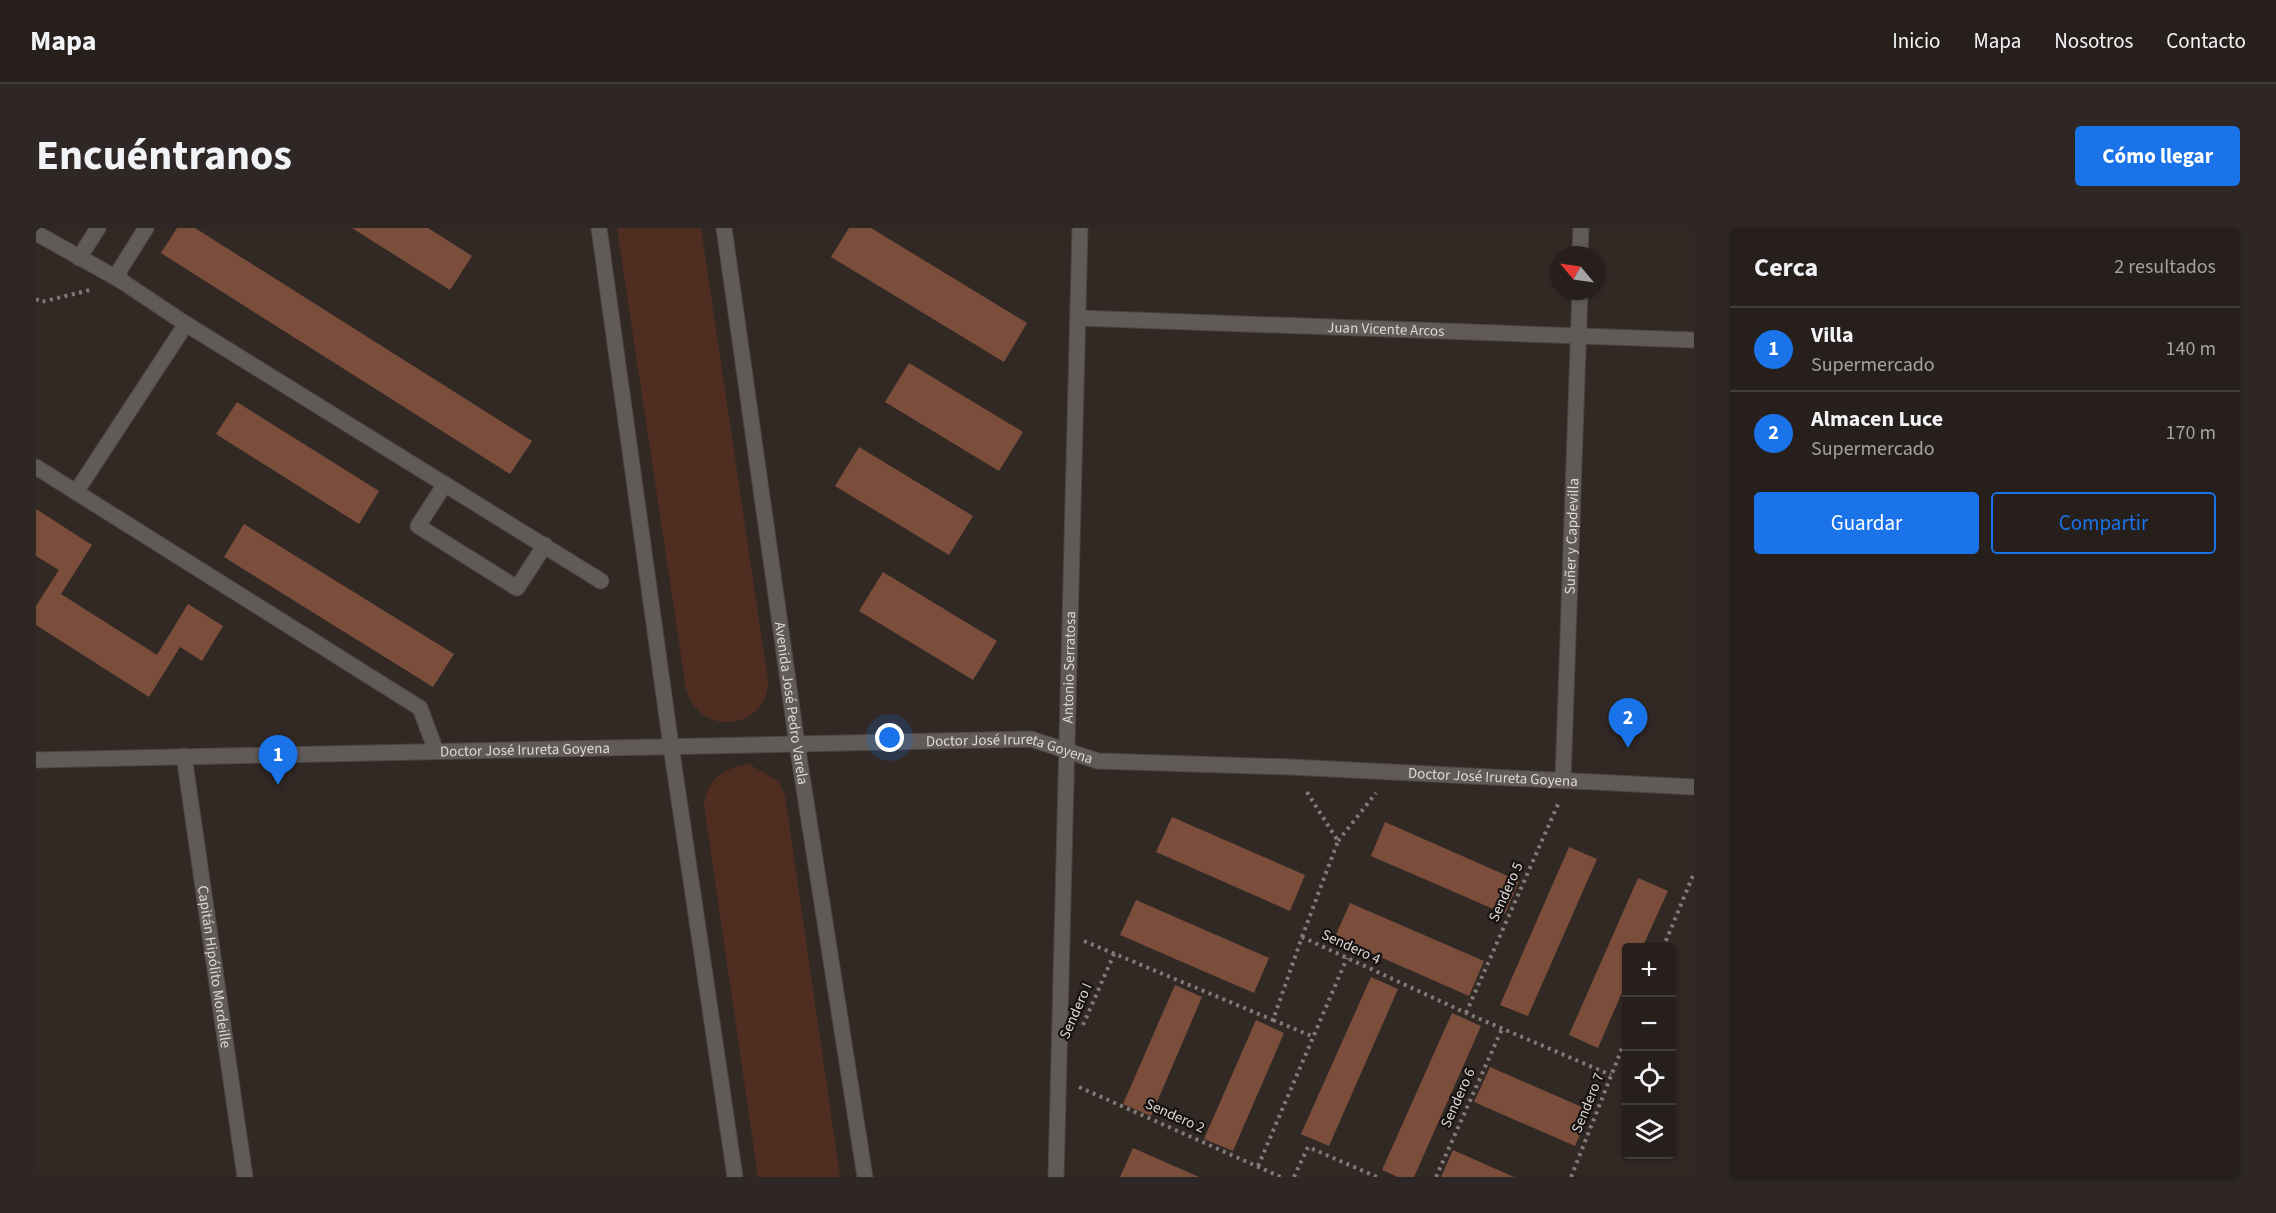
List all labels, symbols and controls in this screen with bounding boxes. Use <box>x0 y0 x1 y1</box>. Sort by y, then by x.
text: Mapa <box>30 21 97 61</box>
text: Inicio <box>1892 26 1940 56</box>
text: Mapa <box>1973 26 2021 56</box>
text: Nosotros <box>2054 26 2133 56</box>
text: Contacto <box>2166 26 2246 56</box>
text: Encuéntranos <box>36 126 292 186</box>
button: Cómo llegar <box>2075 126 2240 186</box>
north arrow <box>1550 246 1604 300</box>
text: Cerca <box>1754 249 1818 286</box>
text: 2 resultados <box>2114 253 2216 281</box>
street label: Juan Vicente Arcos <box>1327 316 1445 342</box>
text: Villa <box>1811 319 1853 351</box>
text: 1 <box>1768 335 1779 363</box>
text: 140 m <box>2166 335 2216 363</box>
text: Supermercado <box>1811 351 1935 379</box>
text: Almacen Luce <box>1811 403 1943 435</box>
text: 2 <box>1768 419 1779 447</box>
text: 170 m <box>2166 419 2216 447</box>
text: Supermercado <box>1811 435 1935 463</box>
street label: Suñer y Capdevilla <box>1559 478 1584 595</box>
button: Guardar <box>1754 492 1979 554</box>
button: Compartir <box>1991 492 2216 554</box>
street label: Antonio Serratosa <box>1057 611 1081 724</box>
street label: Avenida José Pedro Varela <box>769 620 814 786</box>
pin: 2 <box>1608 698 1648 748</box>
your location <box>875 723 904 752</box>
street label: Doctor José Irureta Goyena <box>926 728 1096 769</box>
pin: 1 <box>258 736 298 785</box>
street label: Doctor José Irureta Goyena <box>440 737 610 762</box>
street label: Doctor José Irureta Goyena <box>1408 762 1578 792</box>
street label: Sendero 5 <box>1484 859 1528 925</box>
street label: Capitán Hipólito Mordeille <box>192 884 237 1049</box>
street label: Sendero 4 <box>1318 924 1385 970</box>
map controls <box>1622 943 1676 1159</box>
button: + <box>1622 943 1676 997</box>
street label: Sendero I <box>1054 980 1098 1042</box>
button: − <box>1622 997 1676 1051</box>
button: locate <box>1622 1051 1676 1105</box>
street label: Sendero 6 <box>1436 1065 1480 1131</box>
street label: Sendero 7 <box>1566 1070 1610 1136</box>
street label: Sendero 2 <box>1142 1094 1208 1138</box>
button: layers <box>1622 1105 1676 1159</box>

